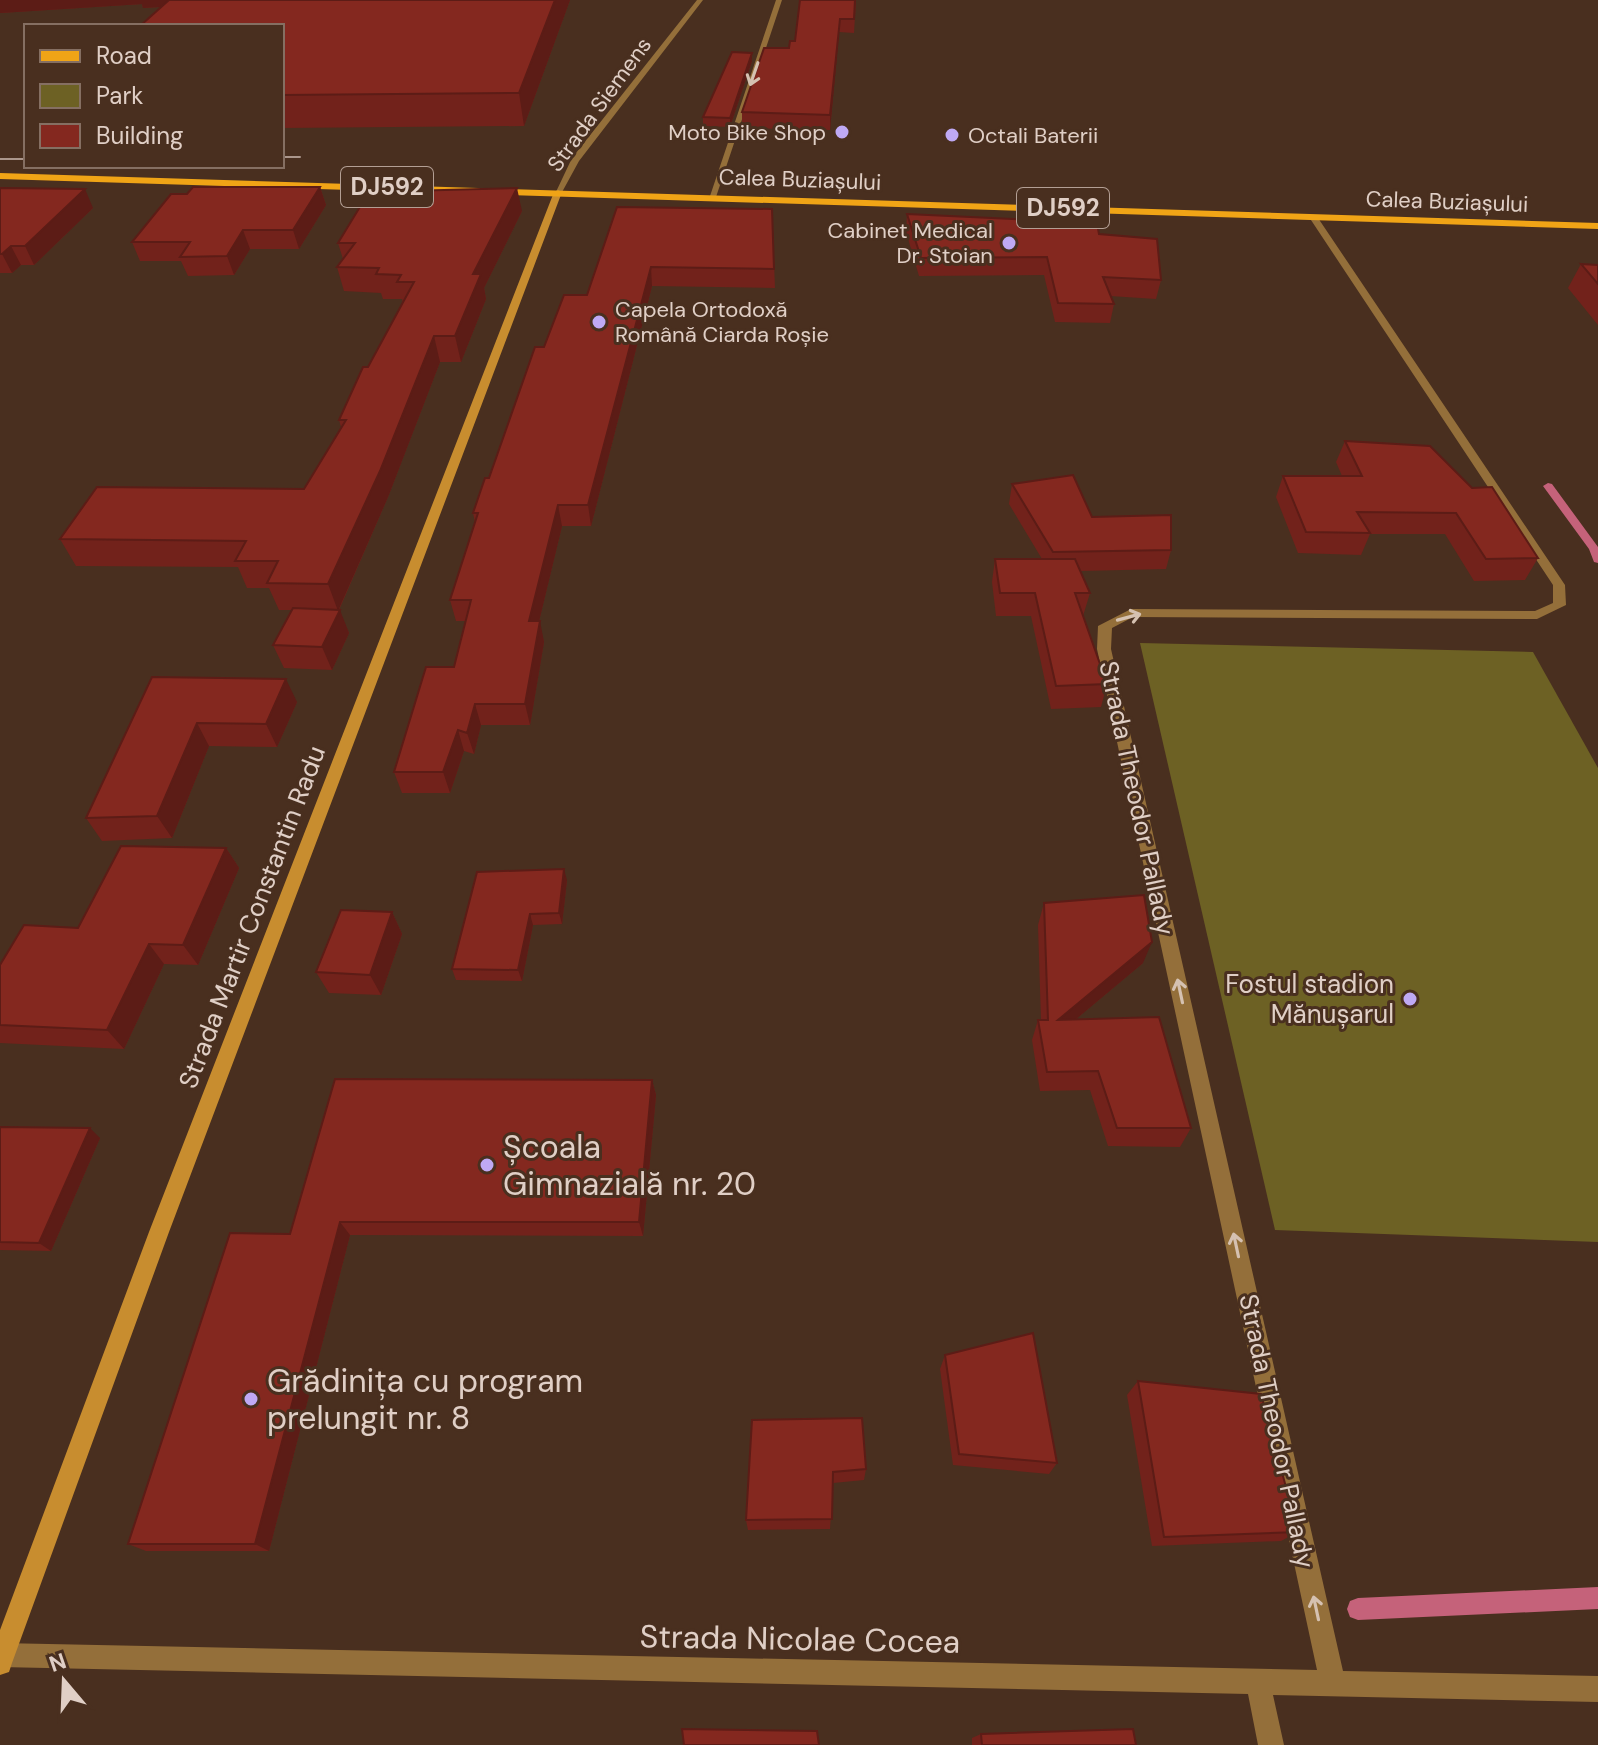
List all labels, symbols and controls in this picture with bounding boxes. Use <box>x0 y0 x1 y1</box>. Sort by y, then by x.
legend <box>24 24 284 168</box>
street label: Strada Siemens <box>541 31 658 177</box>
text: Road <box>96 40 152 71</box>
one-way arrow <box>746 61 761 86</box>
text: Park <box>96 80 143 111</box>
place label: Moto Bike Shop <box>668 118 826 147</box>
text: Building <box>96 120 183 151</box>
place label: Octali Baterii <box>968 121 1098 150</box>
marker: Moto Bike Shop <box>833 123 851 141</box>
marker: Octali Baterii <box>943 126 961 144</box>
street label: Calea Buziașului <box>718 162 882 197</box>
road number: DJ592 <box>341 167 433 207</box>
street label: Calea Buziașului <box>1365 184 1529 219</box>
road number: DJ592 <box>1017 188 1109 228</box>
place label: Cabinet Medical Dr. Stoian <box>827 216 993 270</box>
marker: Cabinet Medical Dr. Stoian <box>1000 234 1018 252</box>
place label: Capela Ortodoxă Română Ciarda Roșie <box>615 295 829 349</box>
marker: Capela Ortodoxă Română Ciarda Roșie <box>590 313 608 331</box>
one-way arrow <box>1116 608 1141 623</box>
street label: Strada Theodor Pallady <box>1091 658 1183 938</box>
street label: Strada Martir Constantin Radu <box>171 741 333 1093</box>
place label: Fostul stadion Mănușarul <box>1225 967 1394 1031</box>
one-way arrow <box>1172 979 1187 1004</box>
marker: Fostul stadion Mănușarul <box>1401 990 1419 1008</box>
place label: Școala Gimnazială nr. 20 <box>503 1126 756 1205</box>
marker: Școala Gimnazială nr. 20 <box>478 1156 496 1174</box>
one-way arrow <box>1228 1233 1243 1258</box>
street label: Strada Theodor Pallady <box>1231 1291 1323 1571</box>
place label: Grădinița cu program prelungit nr. 8 <box>267 1360 583 1439</box>
marker: Grădinița cu program prelungit nr. 8 <box>242 1390 260 1408</box>
one-way arrow <box>1308 1596 1323 1621</box>
street label: Strada Nicolae Cocea <box>639 1615 961 1663</box>
north arrow <box>24 1641 104 1721</box>
text: N <box>45 1646 70 1679</box>

